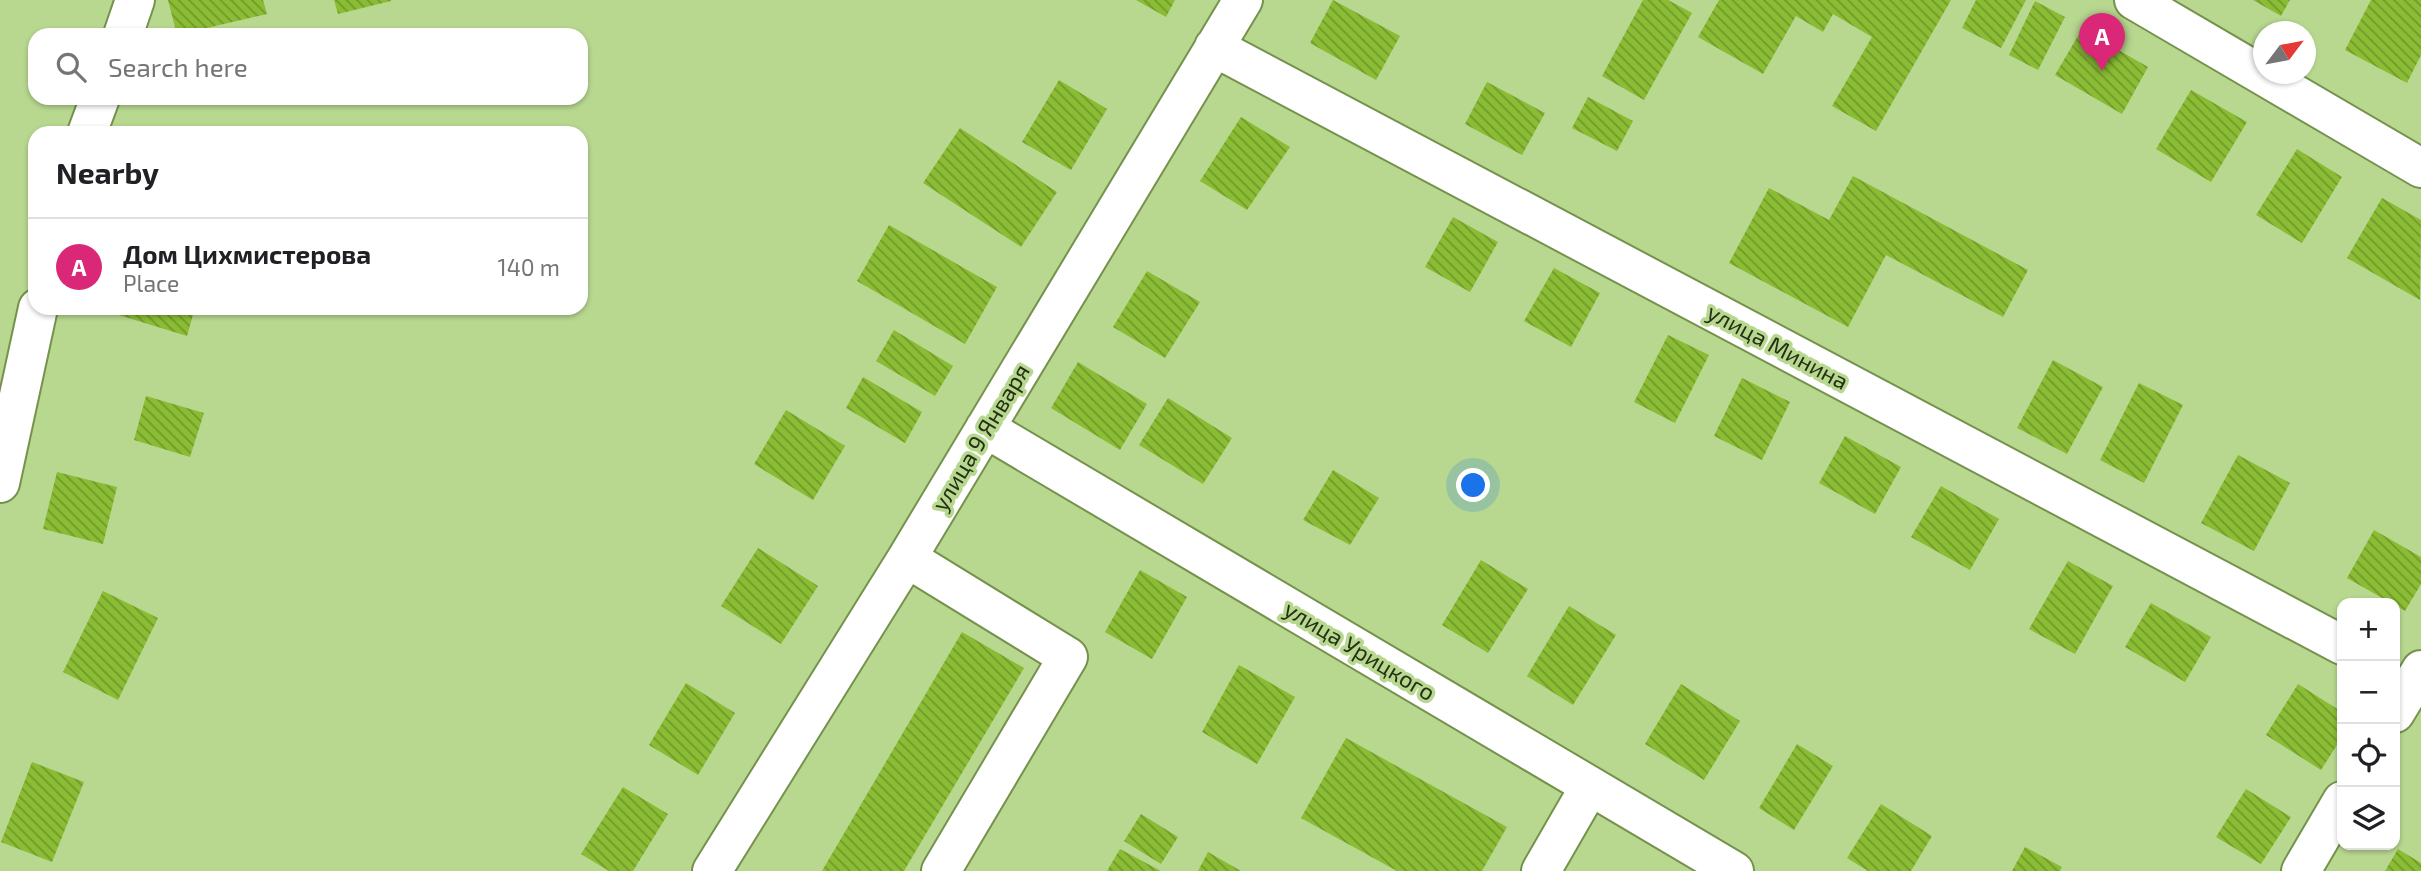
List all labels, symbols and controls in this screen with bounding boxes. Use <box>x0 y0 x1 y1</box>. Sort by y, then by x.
pin: A <box>2079 13 2125 71</box>
north arrow <box>2253 21 2316 84</box>
search box <box>28 28 588 105</box>
icon: search <box>52 48 90 86</box>
text: Search here <box>108 51 248 82</box>
text: Nearby <box>56 154 159 190</box>
text: Дом Цихмистерова <box>123 238 371 269</box>
text: A <box>71 253 87 281</box>
text: 140 m <box>498 253 560 281</box>
text: Place <box>123 269 179 297</box>
street label: улица Минина <box>1702 297 1853 396</box>
street label: улица 9 Января <box>925 358 1036 516</box>
your location <box>1456 468 1490 502</box>
street label: улица Урицкого <box>1279 594 1441 707</box>
map controls <box>2337 598 2400 850</box>
button: + <box>2337 598 2400 661</box>
button: − <box>2337 661 2400 724</box>
button: locate <box>2337 724 2400 787</box>
button: layers <box>2337 787 2400 850</box>

